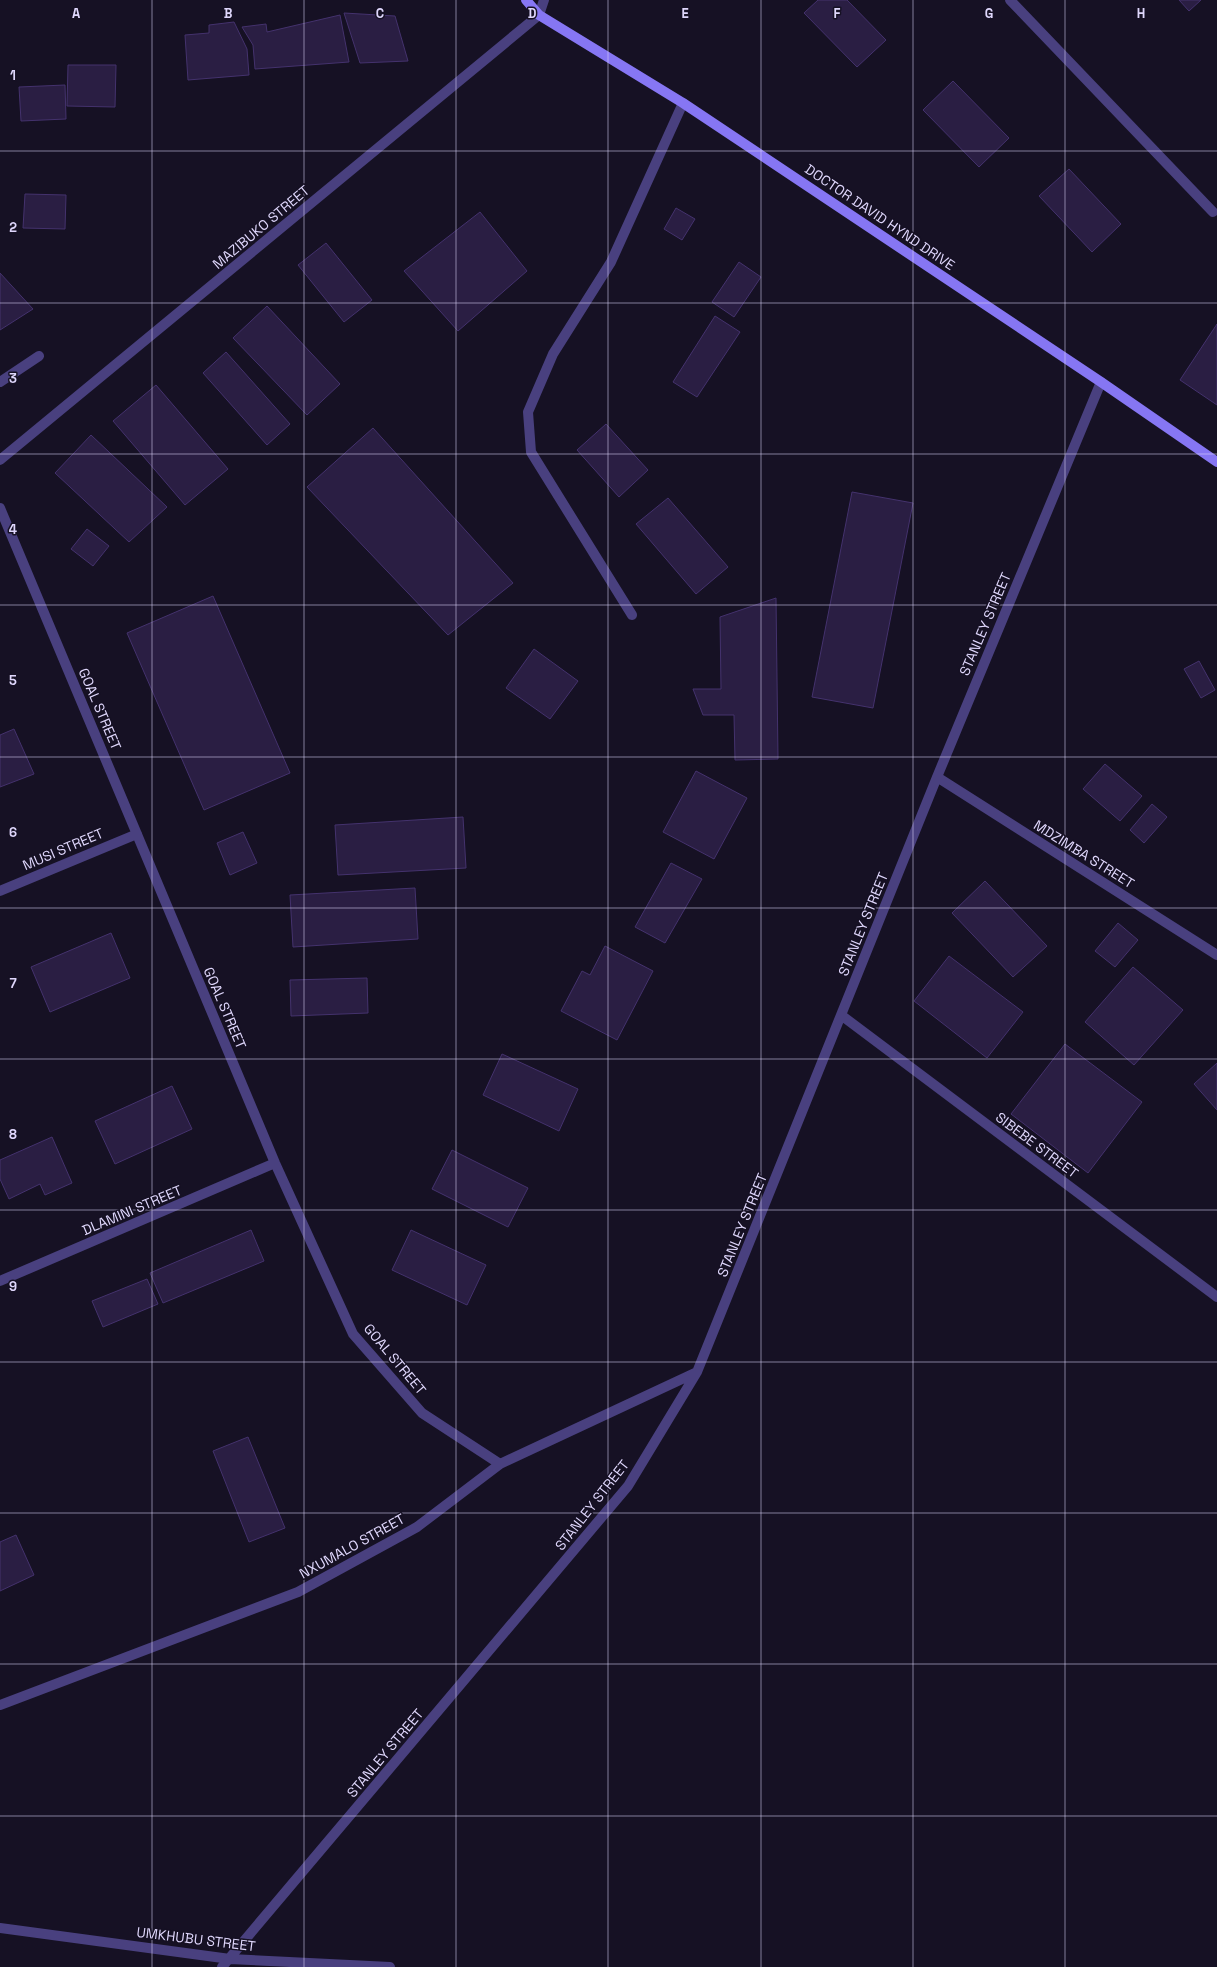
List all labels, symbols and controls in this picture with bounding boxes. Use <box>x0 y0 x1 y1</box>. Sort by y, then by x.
text: A <box>72 5 81 22</box>
text: B <box>224 5 233 22</box>
text: C <box>376 5 384 22</box>
text: D <box>528 5 537 22</box>
text: E <box>681 5 689 22</box>
text: F <box>834 5 841 22</box>
text: G <box>985 5 993 22</box>
text: H <box>1137 5 1145 22</box>
text: 1 <box>10 67 16 84</box>
street label: DOCTOR DAVID HYND DRIVE <box>802 160 959 274</box>
street label: MAZIBUKO STREET <box>209 181 313 273</box>
text: 2 <box>9 219 17 236</box>
text: 3 <box>9 370 17 387</box>
text: 4 <box>9 521 17 538</box>
street label: STANLEY STREET <box>955 570 1015 678</box>
street label: GOAL STREET <box>75 665 125 753</box>
text: 5 <box>9 672 17 689</box>
street label: MDZIMBA STREET <box>1030 816 1138 892</box>
text: 6 <box>9 824 17 841</box>
street label: MUSI STREET <box>20 824 106 874</box>
street label: STANLEY STREET <box>834 870 892 978</box>
street label: GOAL STREET <box>200 964 250 1052</box>
text: 7 <box>9 975 17 992</box>
street label: SIBEBE STREET <box>992 1108 1082 1182</box>
text: 8 <box>9 1126 17 1143</box>
street label: STANLEY STREET <box>713 1171 771 1279</box>
street label: DLAMINI STREET <box>79 1181 185 1239</box>
text: 9 <box>9 1278 17 1295</box>
street label: GOAL STREET <box>360 1320 430 1398</box>
street label: STANLEY STREET <box>551 1456 633 1554</box>
street label: NXUMALO STREET <box>296 1510 408 1582</box>
street label: STANLEY STREET <box>343 1705 427 1801</box>
street label: UMKHUBU STREET <box>135 1923 257 1955</box>

